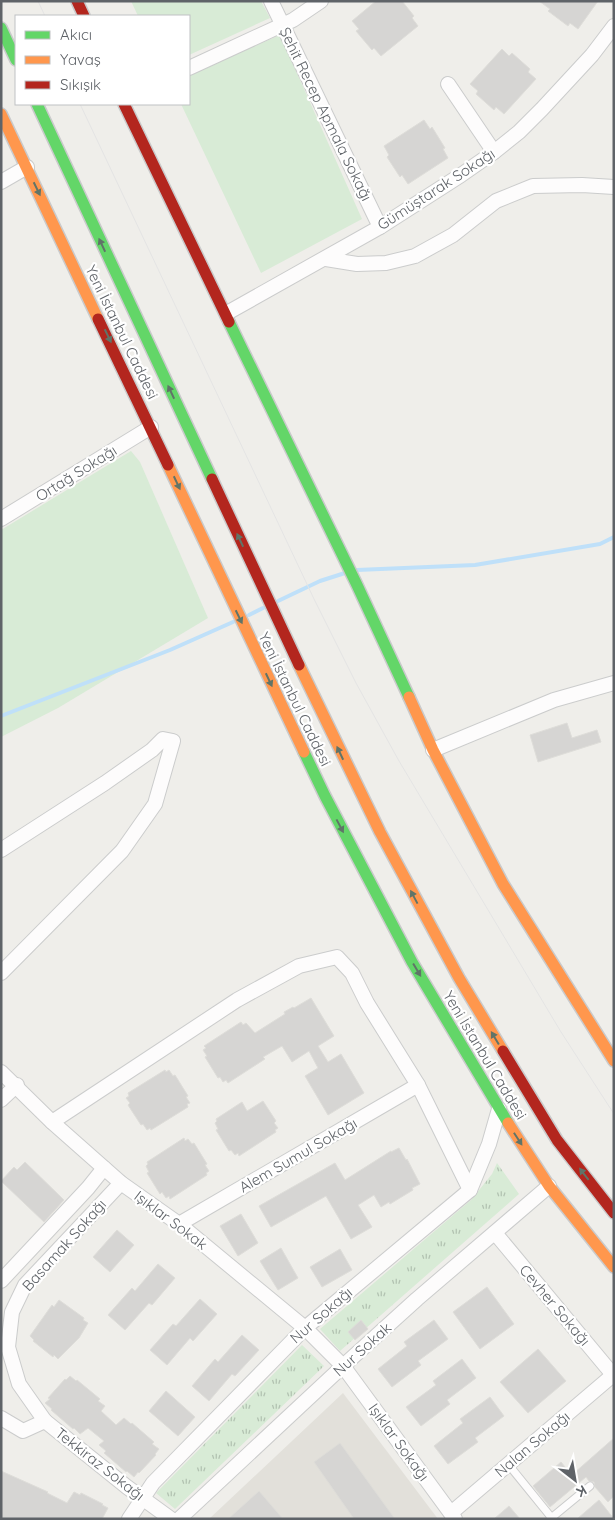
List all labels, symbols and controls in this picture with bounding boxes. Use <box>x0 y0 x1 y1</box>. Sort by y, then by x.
legend <box>15 15 190 105</box>
street label: Şehit Recep Apmala Sokağı <box>276 24 376 204</box>
text: Akıcı <box>60 25 92 44</box>
text: Yavaş <box>60 50 101 69</box>
text: Sıkışık <box>60 75 101 94</box>
street label: Gümüştarak Sokağı <box>374 144 498 234</box>
one-way arrow <box>33 182 42 197</box>
one-way arrow <box>98 238 106 252</box>
street label: Yeni İstanbul Caddesi <box>81 262 163 402</box>
one-way arrow <box>104 329 112 343</box>
one-way arrow <box>167 385 175 399</box>
street label: Ortağ Sokağı <box>32 441 120 505</box>
one-way arrow <box>173 476 181 490</box>
one-way arrow <box>236 533 244 547</box>
one-way arrow <box>235 610 243 624</box>
street label: Yeni İstanbul Caddesi <box>254 629 336 769</box>
one-way arrow <box>266 673 274 687</box>
one-way arrow <box>336 746 344 760</box>
one-way arrow <box>336 819 345 833</box>
one-way arrow <box>410 890 418 905</box>
one-way arrow <box>412 963 421 976</box>
street label: Yeni İstanbul Caddesi <box>439 987 531 1123</box>
one-way arrow <box>491 1032 500 1045</box>
street label: Alem Sumul Sokağı <box>236 1113 360 1197</box>
one-way arrow <box>514 1132 523 1146</box>
one-way arrow <box>578 1168 589 1181</box>
street label: Işıklar Sokak <box>131 1186 211 1254</box>
street label: Basamak Sokağı <box>18 1195 110 1295</box>
street label: Cevher Sokağı <box>516 1261 594 1349</box>
street label: Nur Sokağı <box>286 1283 356 1347</box>
street label: Nur Sokak <box>329 1318 395 1380</box>
street label: Işıklar Sokağı <box>364 1399 434 1485</box>
street label: Nalan Sokağı <box>490 1407 574 1481</box>
street label: Tekkiraz Sokağı <box>52 1423 148 1505</box>
north arrow <box>550 1455 600 1505</box>
text: K <box>573 1481 590 1501</box>

